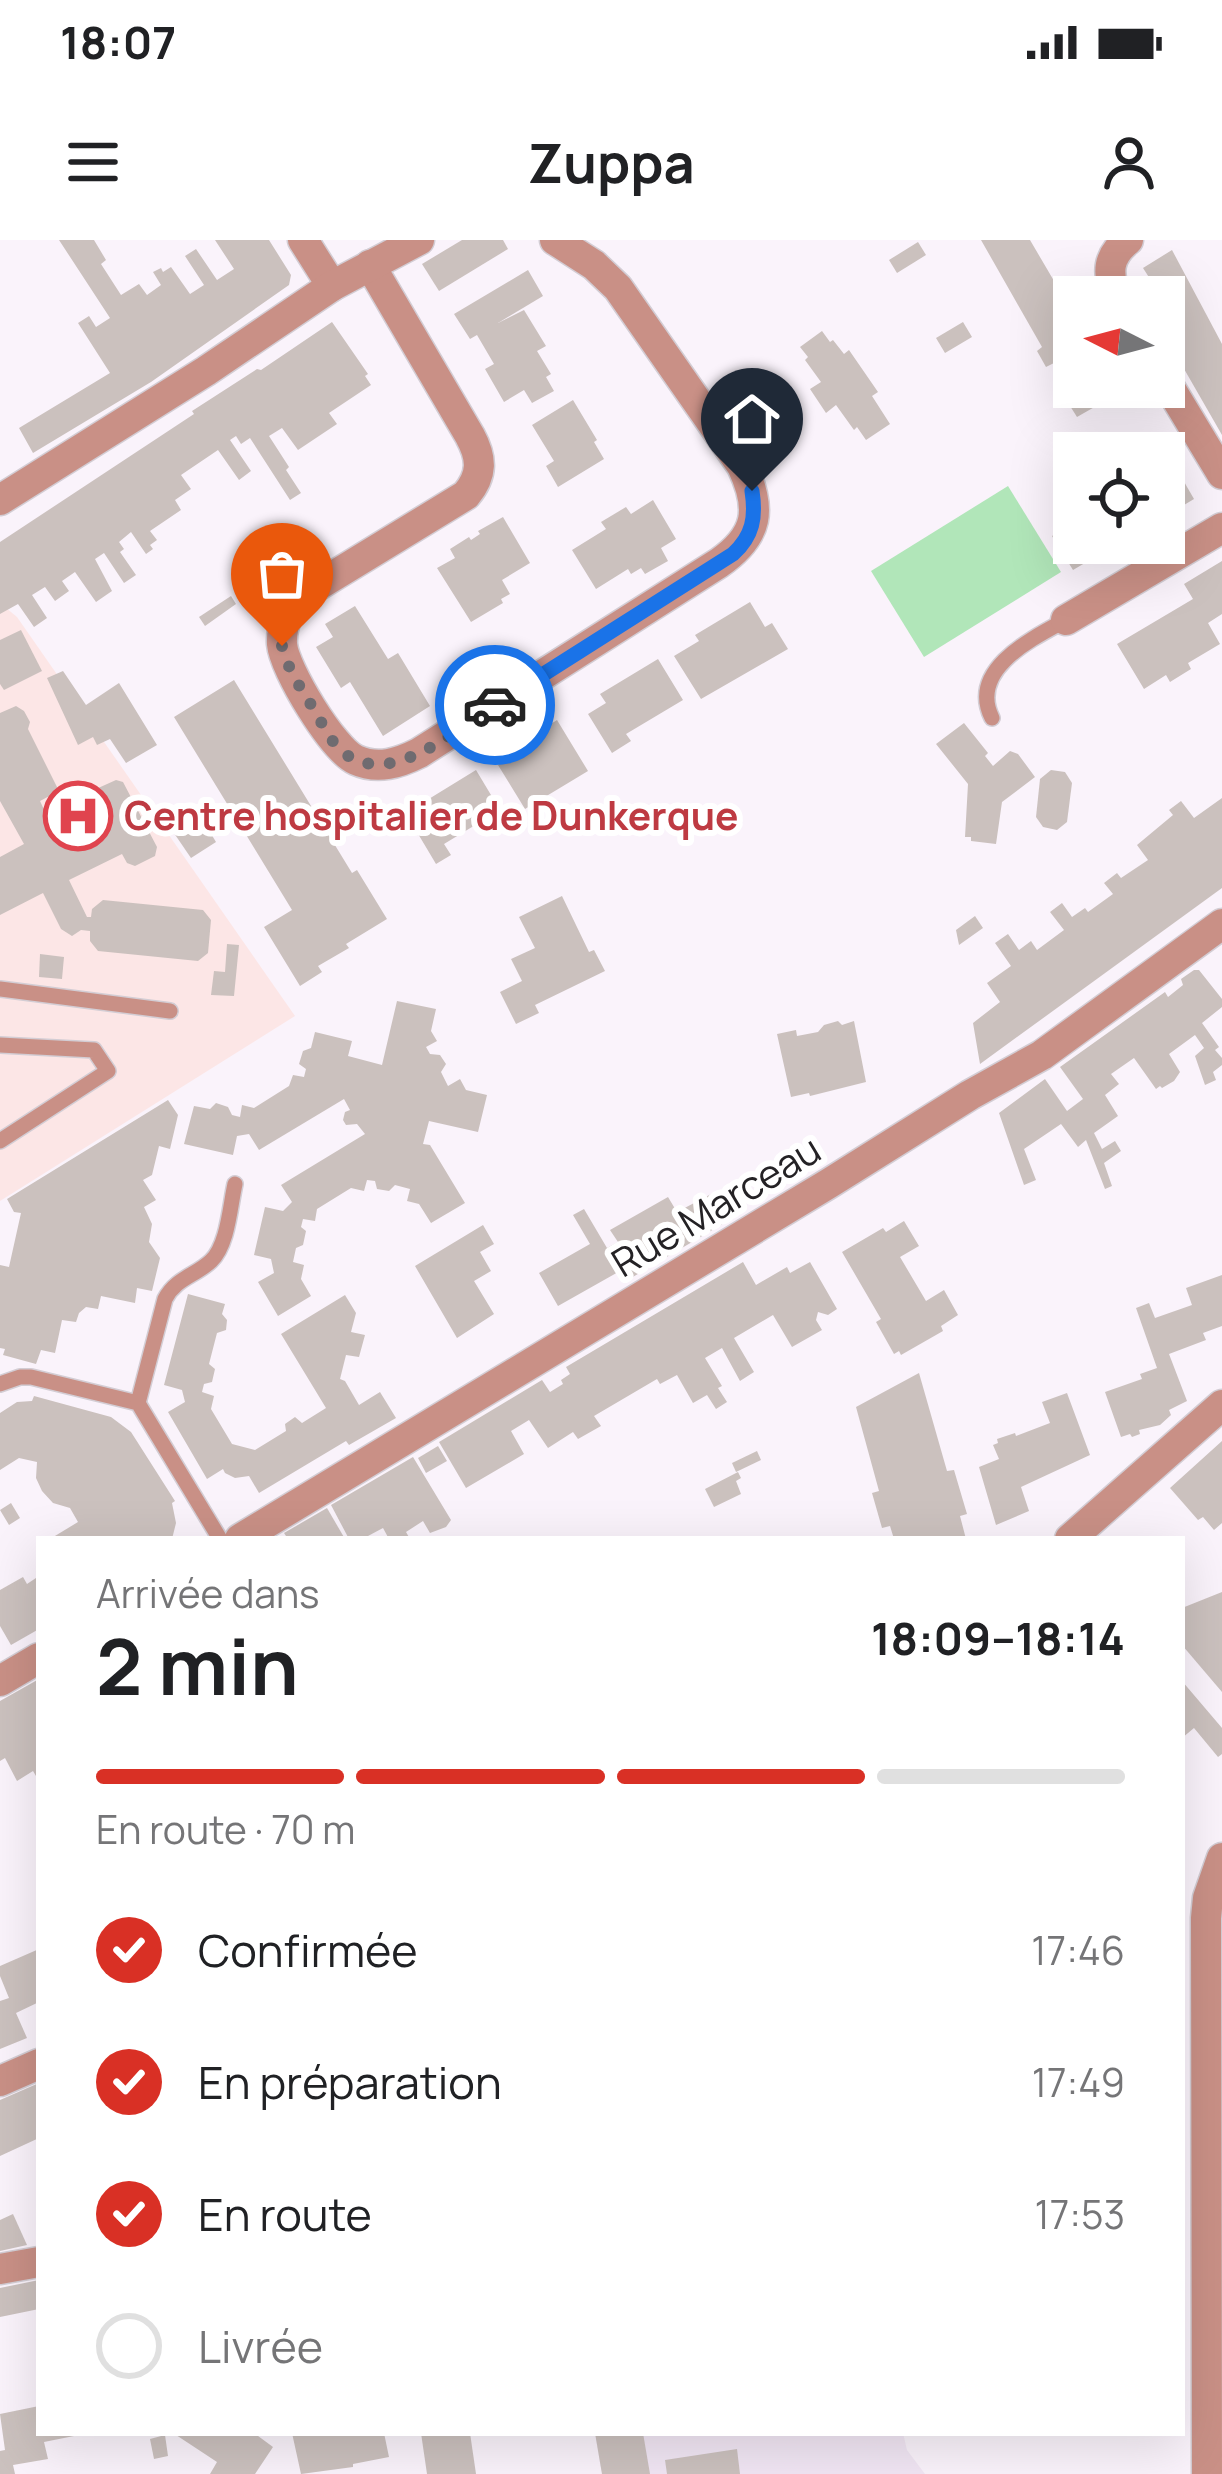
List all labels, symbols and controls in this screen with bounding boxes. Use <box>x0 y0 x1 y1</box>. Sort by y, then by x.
text: 18:07 <box>60 11 176 73</box>
text: Zuppa <box>527 125 695 199</box>
icon: menu <box>60 129 126 195</box>
icon: person <box>1096 129 1162 195</box>
north arrow <box>1053 276 1185 408</box>
map controls <box>1053 276 1185 564</box>
pin <box>701 368 803 491</box>
icon: home <box>719 386 785 452</box>
button: locate <box>1053 432 1185 564</box>
pin <box>231 523 333 646</box>
icon: bag <box>249 541 315 607</box>
courier <box>435 645 555 765</box>
icon: car <box>462 672 528 738</box>
hospital icon: Centre hospitalier de Dunkerque <box>43 781 113 851</box>
place label: Centre hospitalier de Dunkerque <box>124 788 739 842</box>
street label: Rue Marceau <box>601 1122 830 1289</box>
text: Arrivée dans <box>96 1566 320 1620</box>
text: 18:09–18:14 <box>871 1607 1125 1669</box>
text: 2 min <box>96 1612 299 1718</box>
text: En route · 70 m <box>96 1802 355 1856</box>
icon: check <box>96 1917 162 1983</box>
text: Confirmée <box>198 1919 418 1981</box>
text: 17:46 <box>1031 1923 1125 1977</box>
icon: check <box>96 2049 162 2115</box>
text: En préparation <box>198 2051 502 2113</box>
text: 17:49 <box>1032 2055 1125 2109</box>
icon: check <box>96 2181 162 2247</box>
text: En route <box>198 2183 372 2245</box>
text: 17:53 <box>1034 2187 1125 2241</box>
text: Livrée <box>198 2315 323 2377</box>

